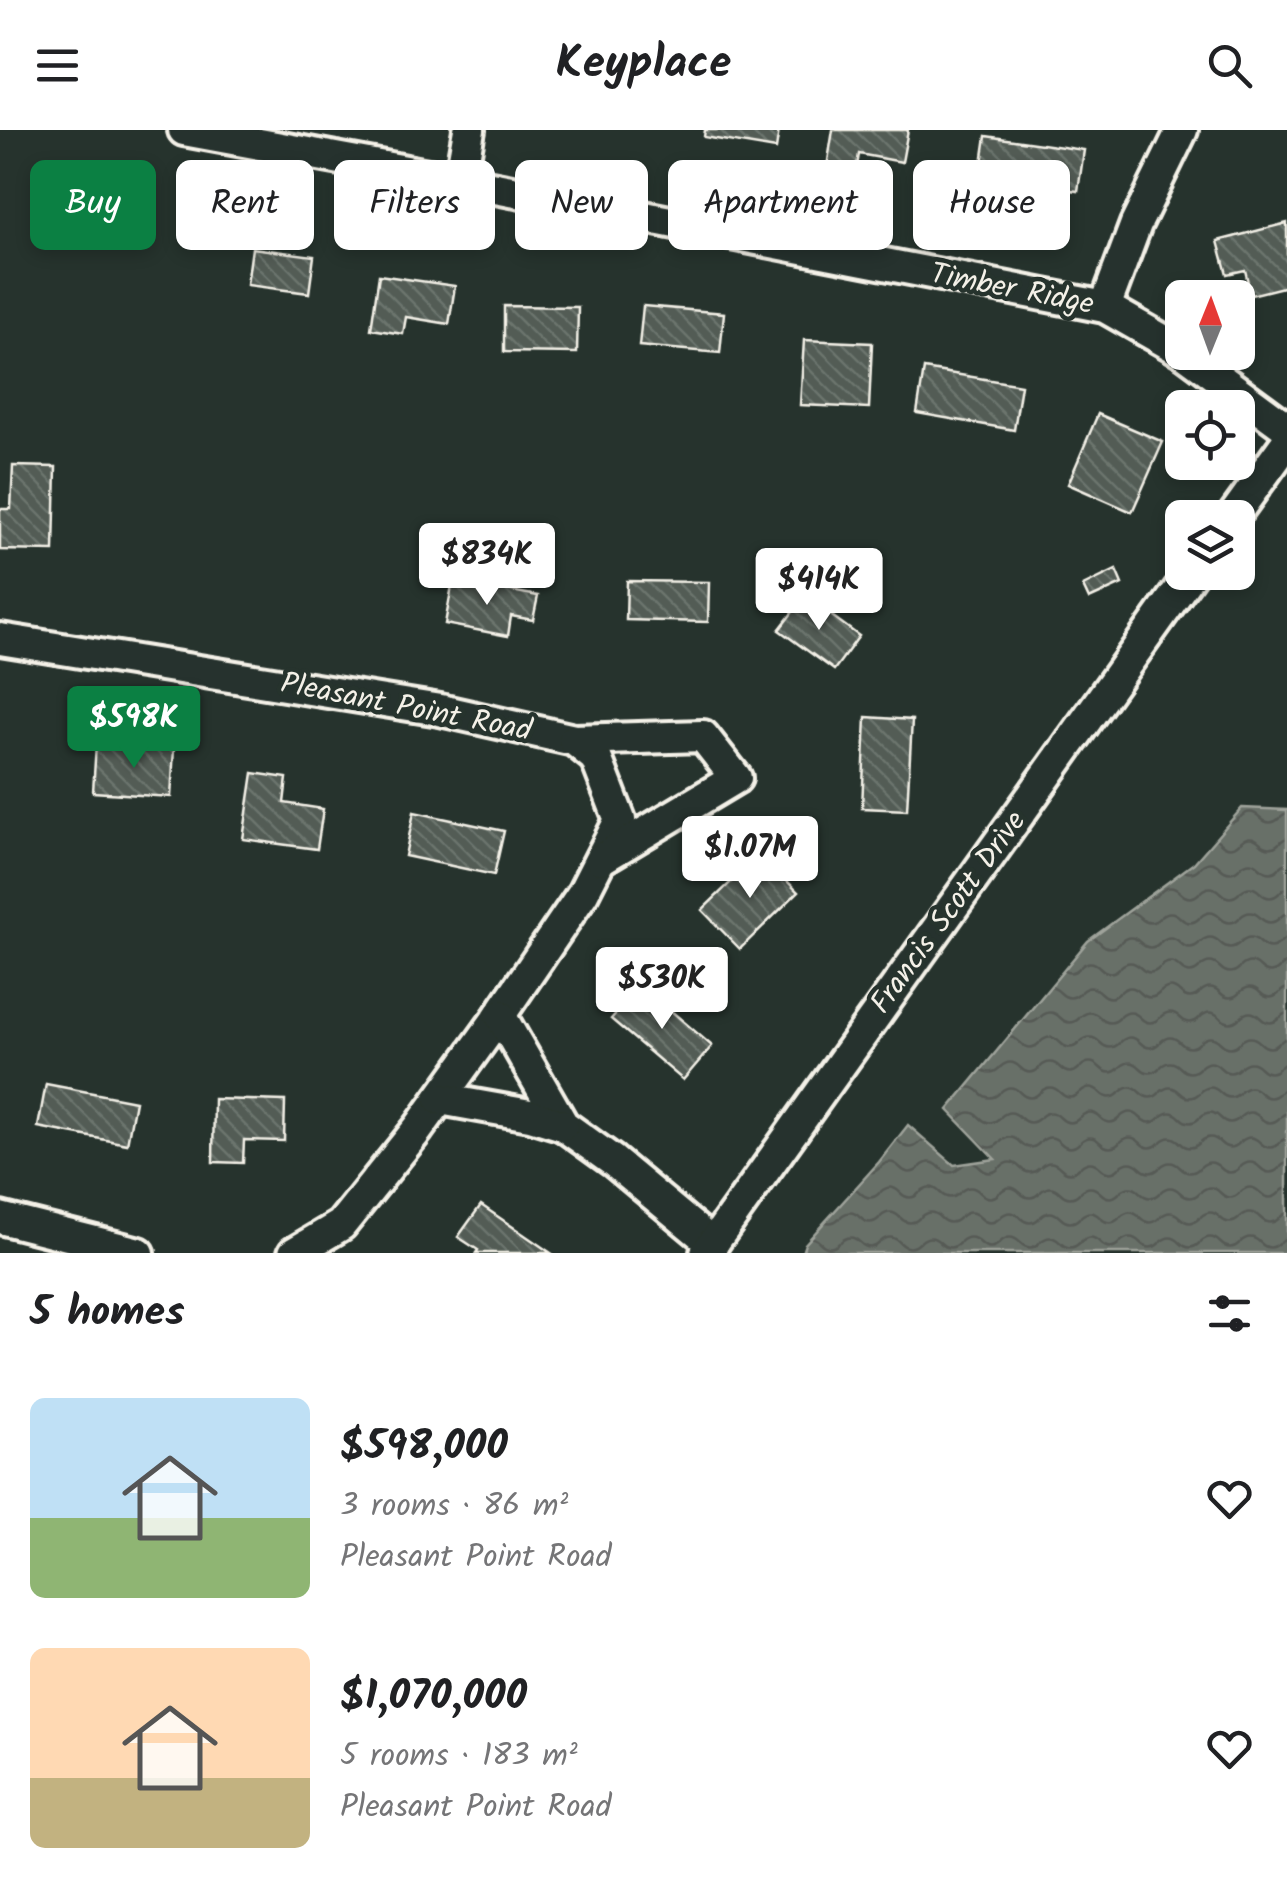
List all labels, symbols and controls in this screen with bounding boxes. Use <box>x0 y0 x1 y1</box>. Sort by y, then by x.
text: Keyplace <box>556 29 731 101</box>
icon: menu <box>30 38 85 93</box>
icon: search <box>1202 38 1257 93</box>
chip: Buy <box>30 160 156 250</box>
chip: Rent <box>176 160 314 250</box>
chip: Filters <box>334 160 495 250</box>
chip: New <box>515 160 648 250</box>
chip: Apartment <box>668 160 893 250</box>
chip: House <box>913 160 1070 250</box>
street label: Timber Ridge <box>926 251 1098 329</box>
north arrow <box>1165 280 1255 370</box>
map controls <box>1165 280 1255 590</box>
button: locate <box>1165 390 1255 480</box>
button: layers <box>1165 500 1255 590</box>
pin: $834K <box>417 523 557 608</box>
text: $834K <box>441 530 533 581</box>
pin: $414K <box>749 548 889 633</box>
text: $414K <box>778 555 860 606</box>
street label: Pleasant Point Road <box>277 660 536 756</box>
pin: $598K <box>64 686 204 771</box>
text: $598K <box>89 693 179 744</box>
street label: Francis Scott Drive <box>859 801 1039 1025</box>
pin: $1.07M <box>669 816 831 901</box>
text: $1.07M <box>704 823 796 874</box>
pin: $530K <box>592 947 732 1032</box>
text: $530K <box>618 954 706 1005</box>
text: 5 homes <box>30 1280 185 1347</box>
icon: filters <box>1202 1286 1257 1341</box>
text: $598,000 <box>340 1414 508 1481</box>
icon: home <box>110 1438 230 1558</box>
icon: heart <box>1202 1471 1257 1526</box>
text: 3 rooms · 86 m² <box>340 1481 568 1532</box>
text: Pleasant Point Road <box>340 1532 611 1583</box>
text: $1,070,000 <box>340 1664 527 1731</box>
icon: home <box>110 1688 230 1808</box>
icon: heart <box>1202 1721 1257 1776</box>
text: 5 rooms · 183 m² <box>340 1731 578 1782</box>
text: Pleasant Point Road <box>340 1782 611 1833</box>

